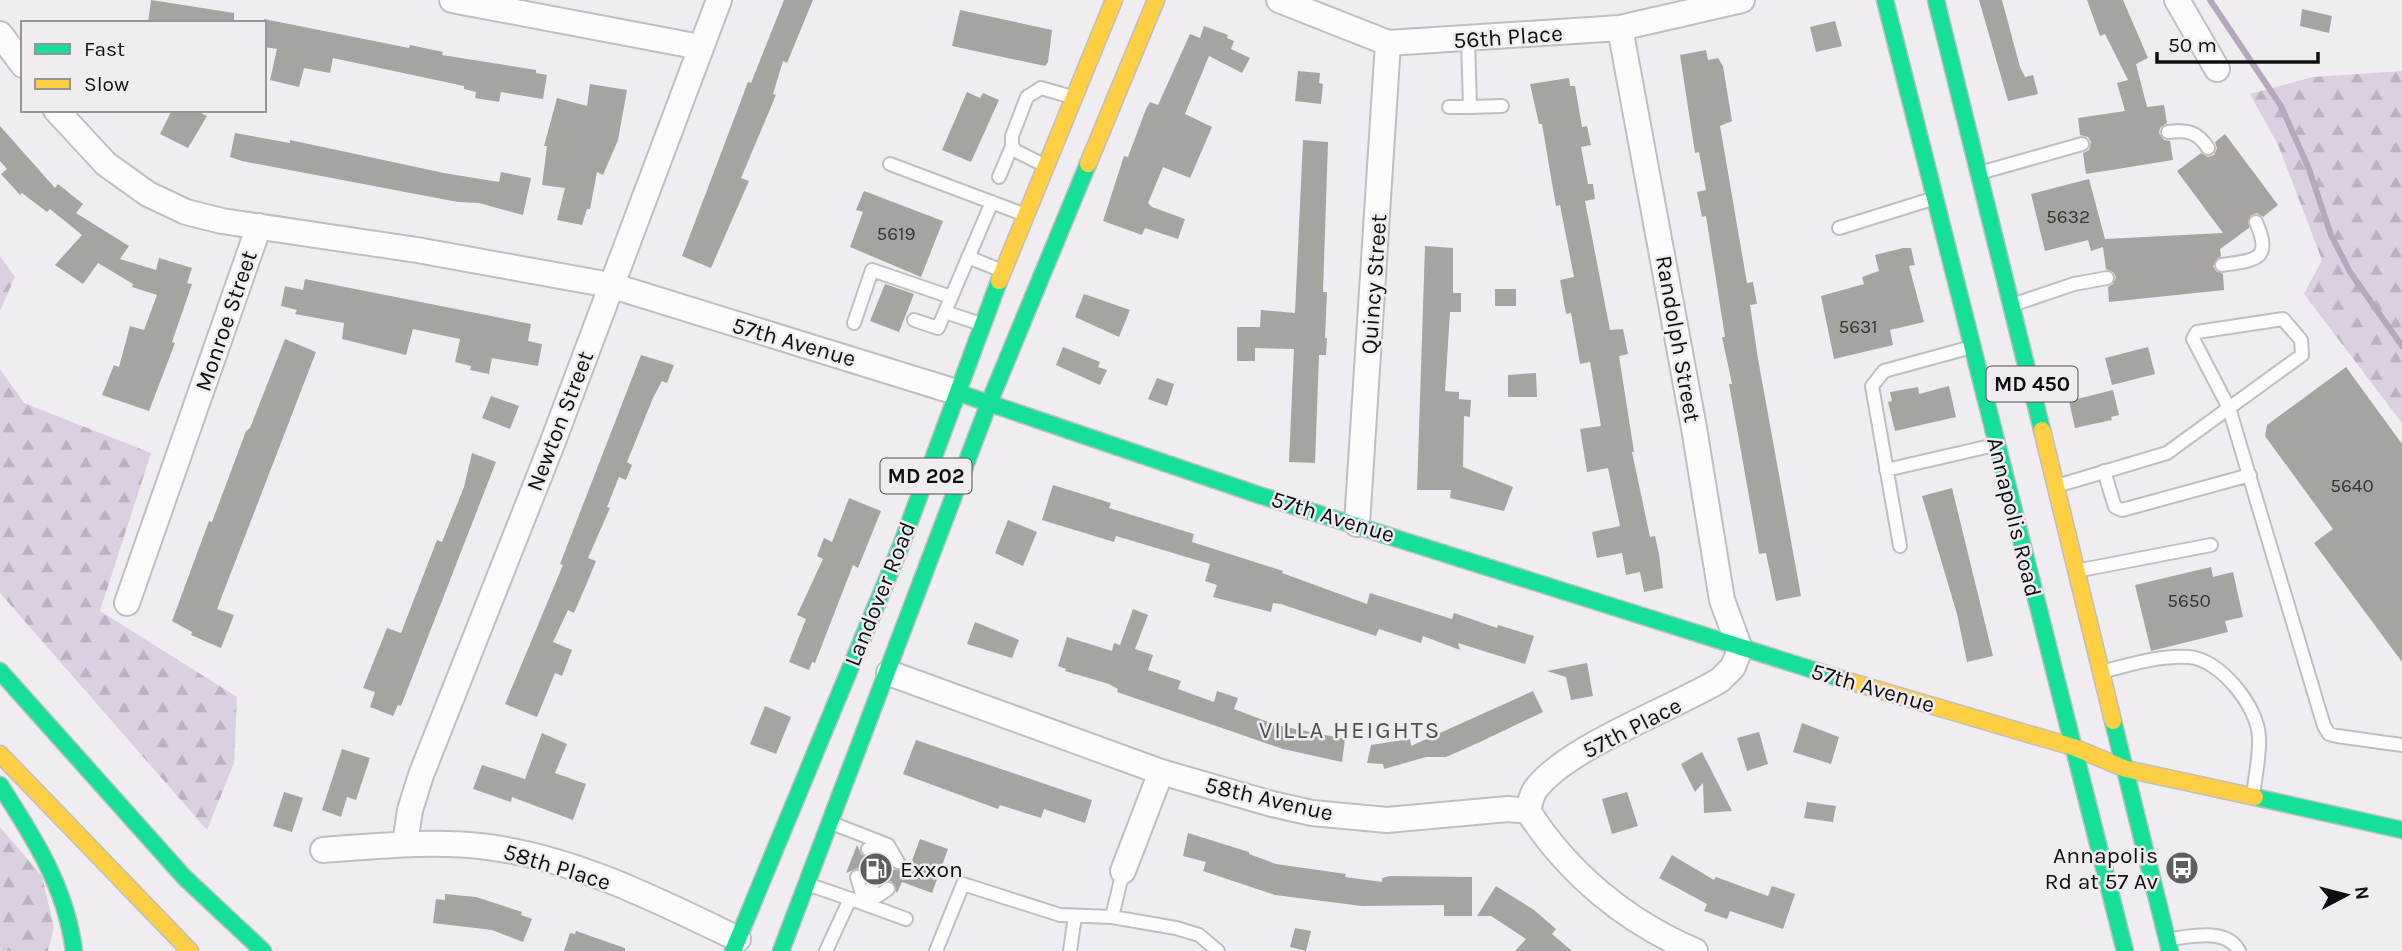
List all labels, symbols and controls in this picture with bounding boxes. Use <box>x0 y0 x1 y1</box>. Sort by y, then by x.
street label: 56th Place <box>1452 20 1564 54</box>
legend <box>21 21 266 112</box>
scale bar <box>2157 21 2318 65</box>
text: 50 m <box>2168 33 2217 57</box>
text: Fast <box>84 37 125 61</box>
text: Slow <box>84 72 129 96</box>
house number: 5632 <box>2046 206 2090 228</box>
street label: Quincy Street <box>1356 212 1392 355</box>
house number: 5619 <box>877 223 915 245</box>
street label: Monroe Street <box>189 247 263 395</box>
street label: Randolph Street <box>1650 253 1706 425</box>
street label: 57th Avenue <box>729 311 859 373</box>
house number: 5631 <box>1838 316 1878 338</box>
street label: Newton Street <box>521 347 599 495</box>
road number: MD 450 <box>1986 366 2078 402</box>
street label: Annapolis Road <box>1981 434 2047 600</box>
road number: MD 202 <box>880 458 972 494</box>
house number: 5640 <box>2330 475 2374 497</box>
street label: 57th Avenue <box>1268 485 1398 549</box>
street label: Landover Road <box>839 518 921 670</box>
house number: 5650 <box>2167 590 2211 612</box>
street label: 57th Avenue <box>1808 657 1938 719</box>
street label: 57th Place <box>1578 692 1686 764</box>
district label: VILLA HEIGHTS <box>1259 716 1441 744</box>
street label: 58th Avenue <box>1202 771 1336 827</box>
street label: 58th Place <box>500 838 614 896</box>
place label: Annapolis Rd at 57 Av <box>2045 842 2158 895</box>
bus stop icon: Annapolis Rd at 57 Av <box>2163 849 2201 887</box>
fuel station icon: Exxon <box>857 850 895 888</box>
place label: Exxon <box>900 856 963 883</box>
north arrow <box>2311 860 2381 930</box>
text: N <box>2350 885 2374 901</box>

